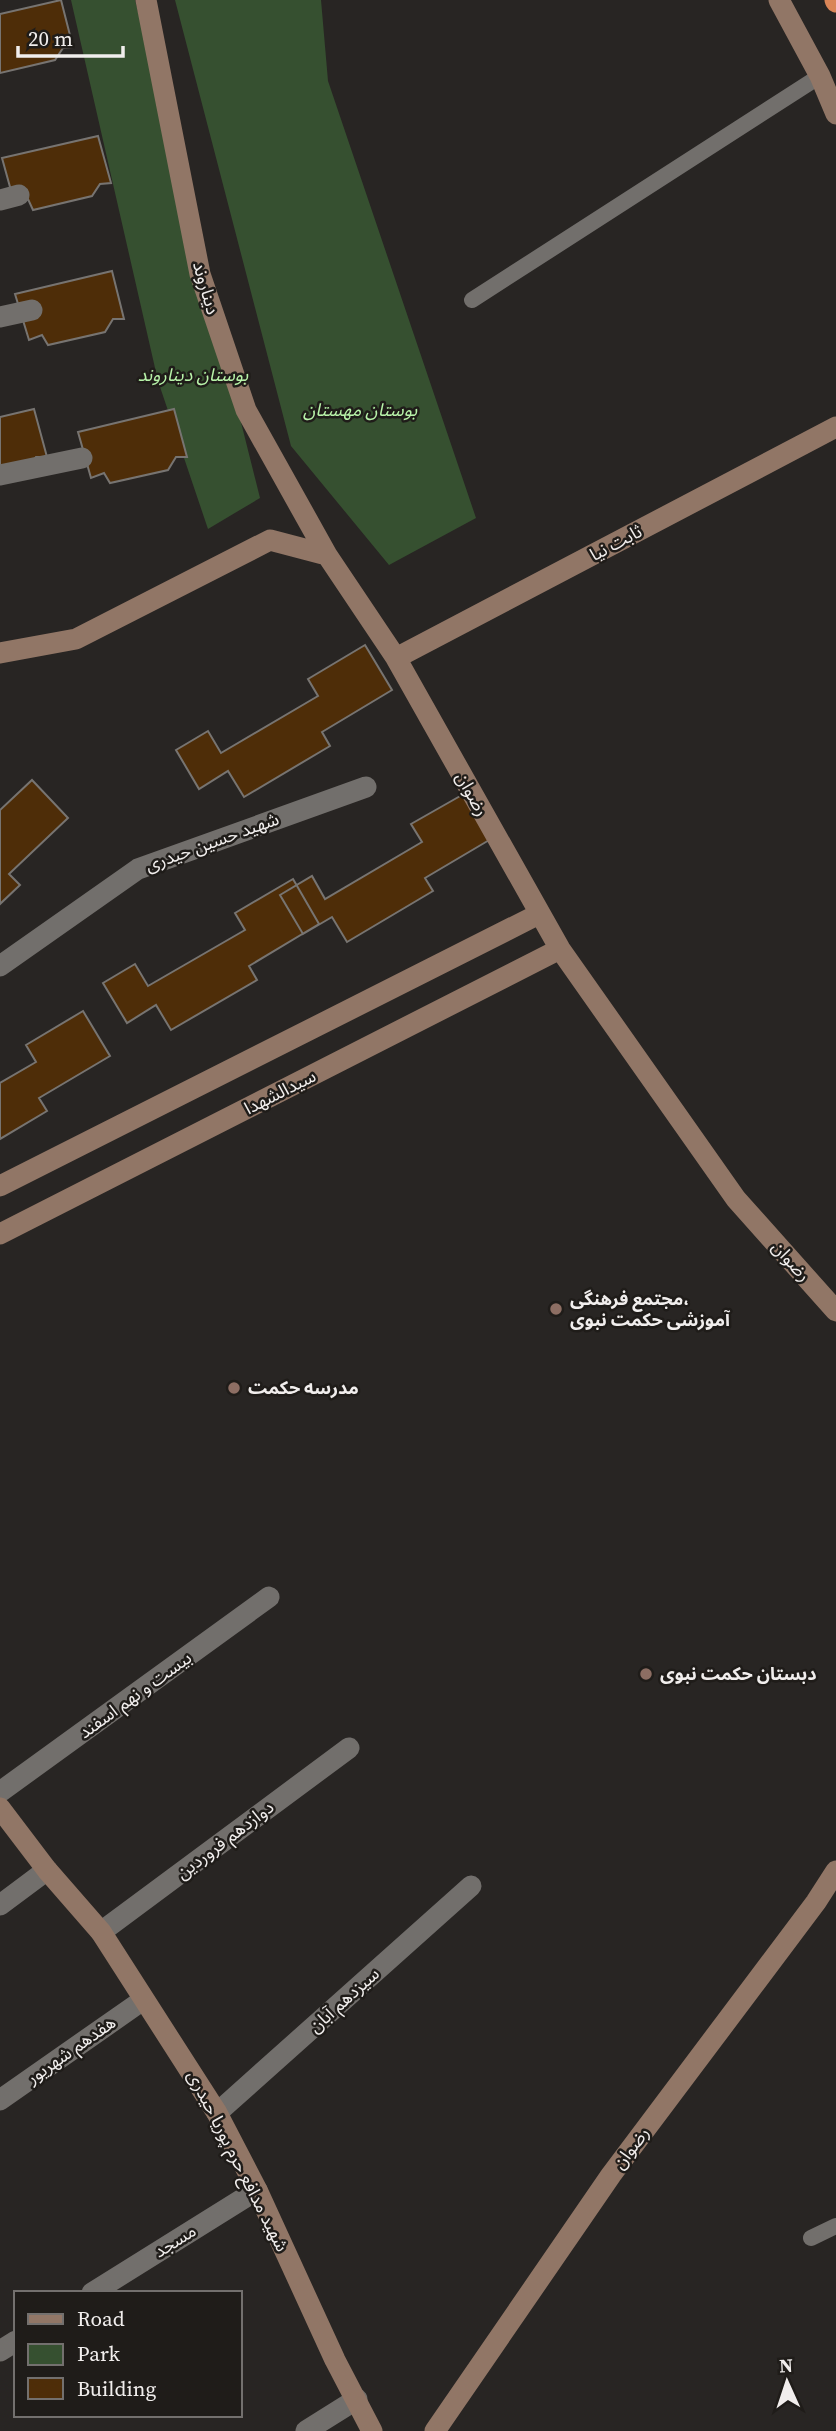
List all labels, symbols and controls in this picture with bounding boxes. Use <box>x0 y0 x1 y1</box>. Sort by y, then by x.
scale bar <box>18 14 122 58</box>
text: 20 m <box>28 24 73 53</box>
street label: دیناروند <box>187 258 226 317</box>
park label: بوستان دیناروند <box>138 362 248 387</box>
park label: بوستان مهستان <box>303 397 417 422</box>
street label: ثابت نیا <box>585 518 646 567</box>
street label: رضوان <box>450 767 495 821</box>
street label: شهید حسین حیدری <box>141 806 282 877</box>
street label: سیدالشهدا <box>240 1063 320 1120</box>
street label: رضوان <box>766 1235 817 1287</box>
place label: مجتمع‌ فرهنگی، آموزشی حکمت نبوی <box>570 1286 731 1332</box>
marker: مجتمع‌ فرهنگی، آموزشی حکمت نبوی <box>548 1301 564 1317</box>
place label: مدرسه حکمت <box>248 1375 359 1400</box>
marker: مدرسه حکمت <box>226 1380 242 1396</box>
street label: بیست و نهم اسفند <box>73 1645 197 1745</box>
place label: دبستان حکمت نبوی <box>660 1661 817 1686</box>
marker: دبستان حکمت نبوی <box>638 1666 654 1682</box>
street label: دوازدهم فروردین <box>171 1795 279 1885</box>
street label: سیزدهم آبان <box>303 1961 385 2039</box>
street label: هفدهم شهریور <box>20 2010 121 2091</box>
street label: شهید مدافع حرم پوریا حیدری <box>180 2066 295 2257</box>
street label: رضوان <box>606 2121 655 2174</box>
street label: مسجد <box>149 2218 201 2263</box>
legend <box>14 2291 242 2417</box>
text: Road <box>77 2304 125 2333</box>
text: Park <box>77 2339 121 2368</box>
north arrow <box>752 2347 822 2417</box>
text: N <box>779 2352 794 2378</box>
text: Building <box>77 2374 156 2403</box>

